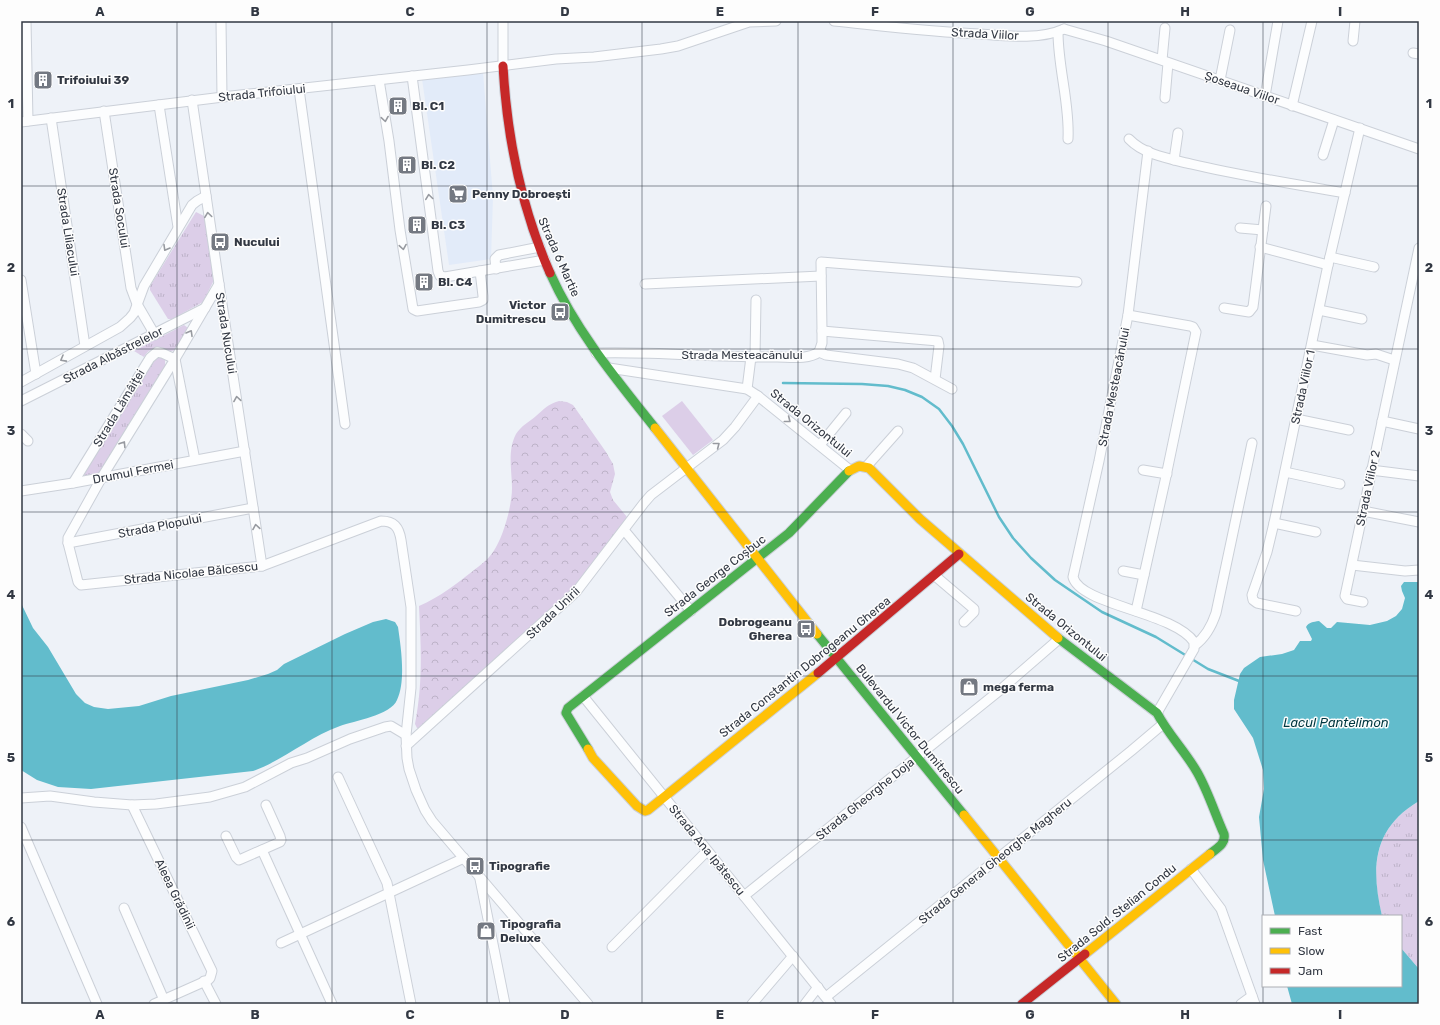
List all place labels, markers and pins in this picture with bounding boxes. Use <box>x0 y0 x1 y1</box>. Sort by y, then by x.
building icon: Trifoiului 39 <box>32 69 54 91</box>
place label: Trifoiului 39 <box>57 73 130 87</box>
building icon: Bl. C1 <box>387 95 409 117</box>
place label: Bl. C1 <box>412 99 444 113</box>
building icon: Bl. C2 <box>396 154 418 176</box>
place label: Bl. C2 <box>421 158 455 172</box>
supermarket icon: Penny Dobroești <box>447 183 469 205</box>
place label: Penny Dobroești <box>472 187 571 201</box>
building icon: Bl. C3 <box>406 214 428 236</box>
place label: Bl. C3 <box>431 218 465 232</box>
bus stop icon: Nucului <box>209 231 231 253</box>
place label: Nucului <box>234 235 280 249</box>
building icon: Bl. C4 <box>413 271 435 293</box>
place label: Bl. C4 <box>438 275 472 289</box>
place label: Victor Dumitrescu <box>476 298 547 326</box>
bus stop icon: Victor Dumitrescu <box>549 301 571 323</box>
place label: Dobrogeanu Gherea <box>719 615 792 643</box>
bus stop icon: Dobrogeanu Gherea <box>795 618 817 640</box>
shop icon: mega ferma <box>958 676 980 698</box>
place label: mega ferma <box>983 680 1054 694</box>
bus stop icon: Tipografie <box>464 855 486 877</box>
place label: Tipografie <box>489 859 550 873</box>
place label: Tipografia Deluxe <box>500 917 561 945</box>
shop icon: Tipografia Deluxe <box>475 920 497 942</box>

